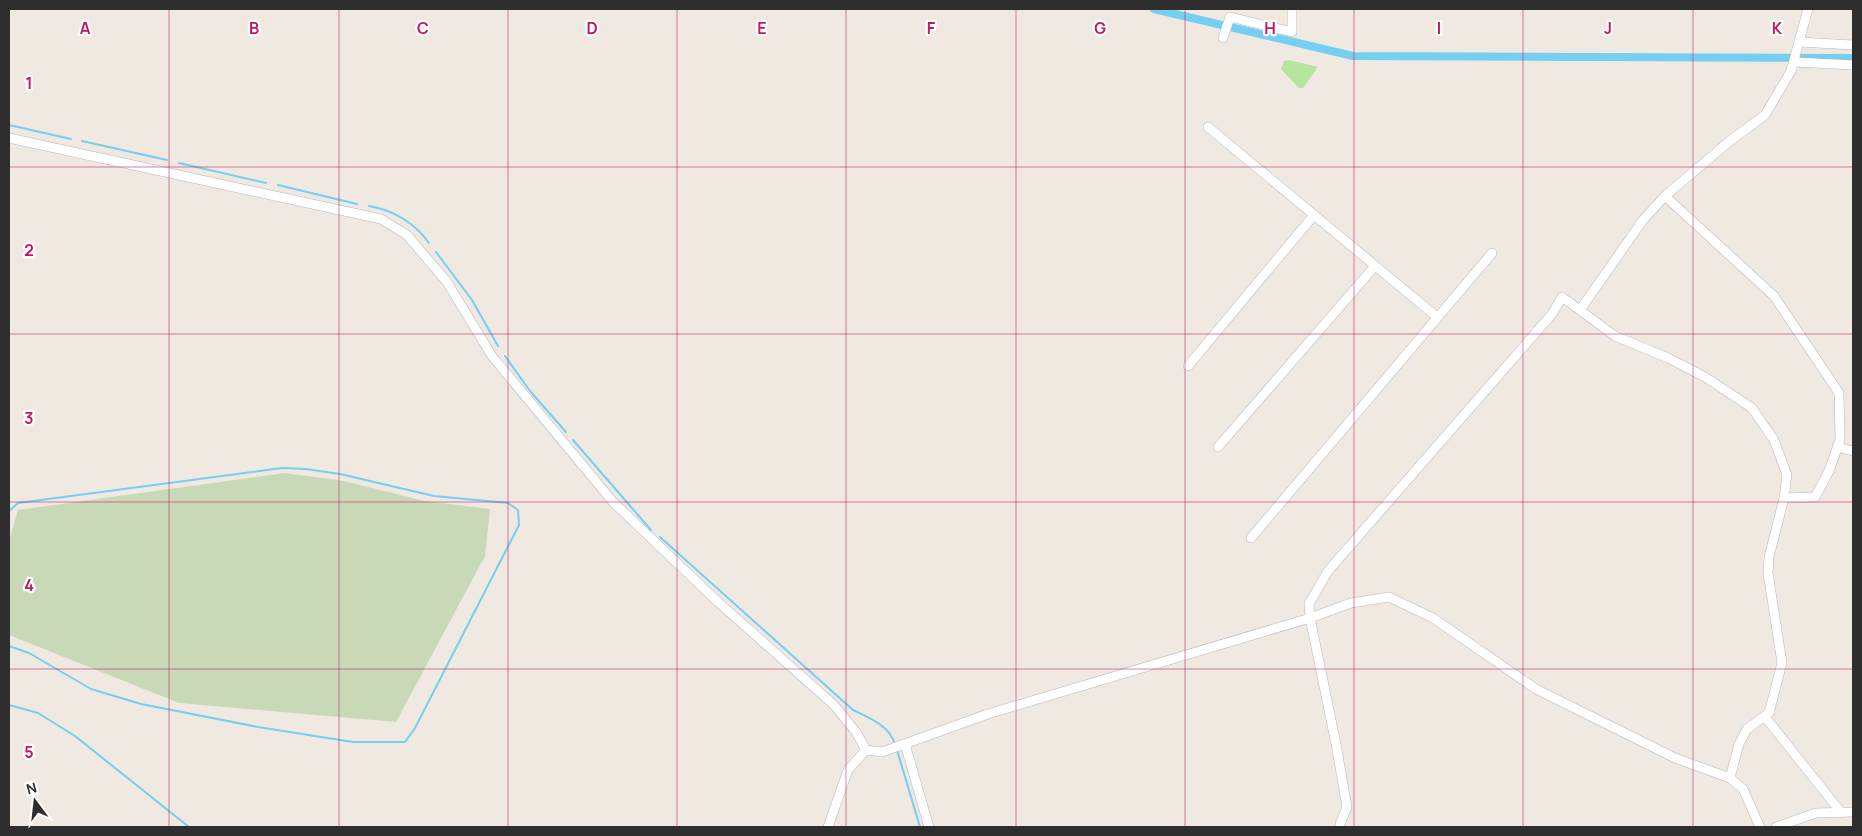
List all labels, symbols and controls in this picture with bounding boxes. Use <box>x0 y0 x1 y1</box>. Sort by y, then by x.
text: A <box>80 17 91 39</box>
text: B <box>249 17 259 39</box>
text: C <box>417 17 429 39</box>
text: D <box>586 17 598 39</box>
text: E <box>757 17 767 39</box>
text: F <box>927 17 936 39</box>
text: G <box>1094 17 1106 39</box>
text: H <box>1264 17 1276 39</box>
text: I <box>1437 17 1441 39</box>
text: J <box>1604 17 1612 39</box>
text: K <box>1772 17 1783 39</box>
text: 1 <box>25 72 33 94</box>
text: 2 <box>24 239 34 261</box>
text: 3 <box>24 407 34 429</box>
text: 4 <box>24 574 34 596</box>
text: 5 <box>24 741 34 763</box>
north arrow <box>10 776 60 826</box>
text: N <box>24 777 39 798</box>

